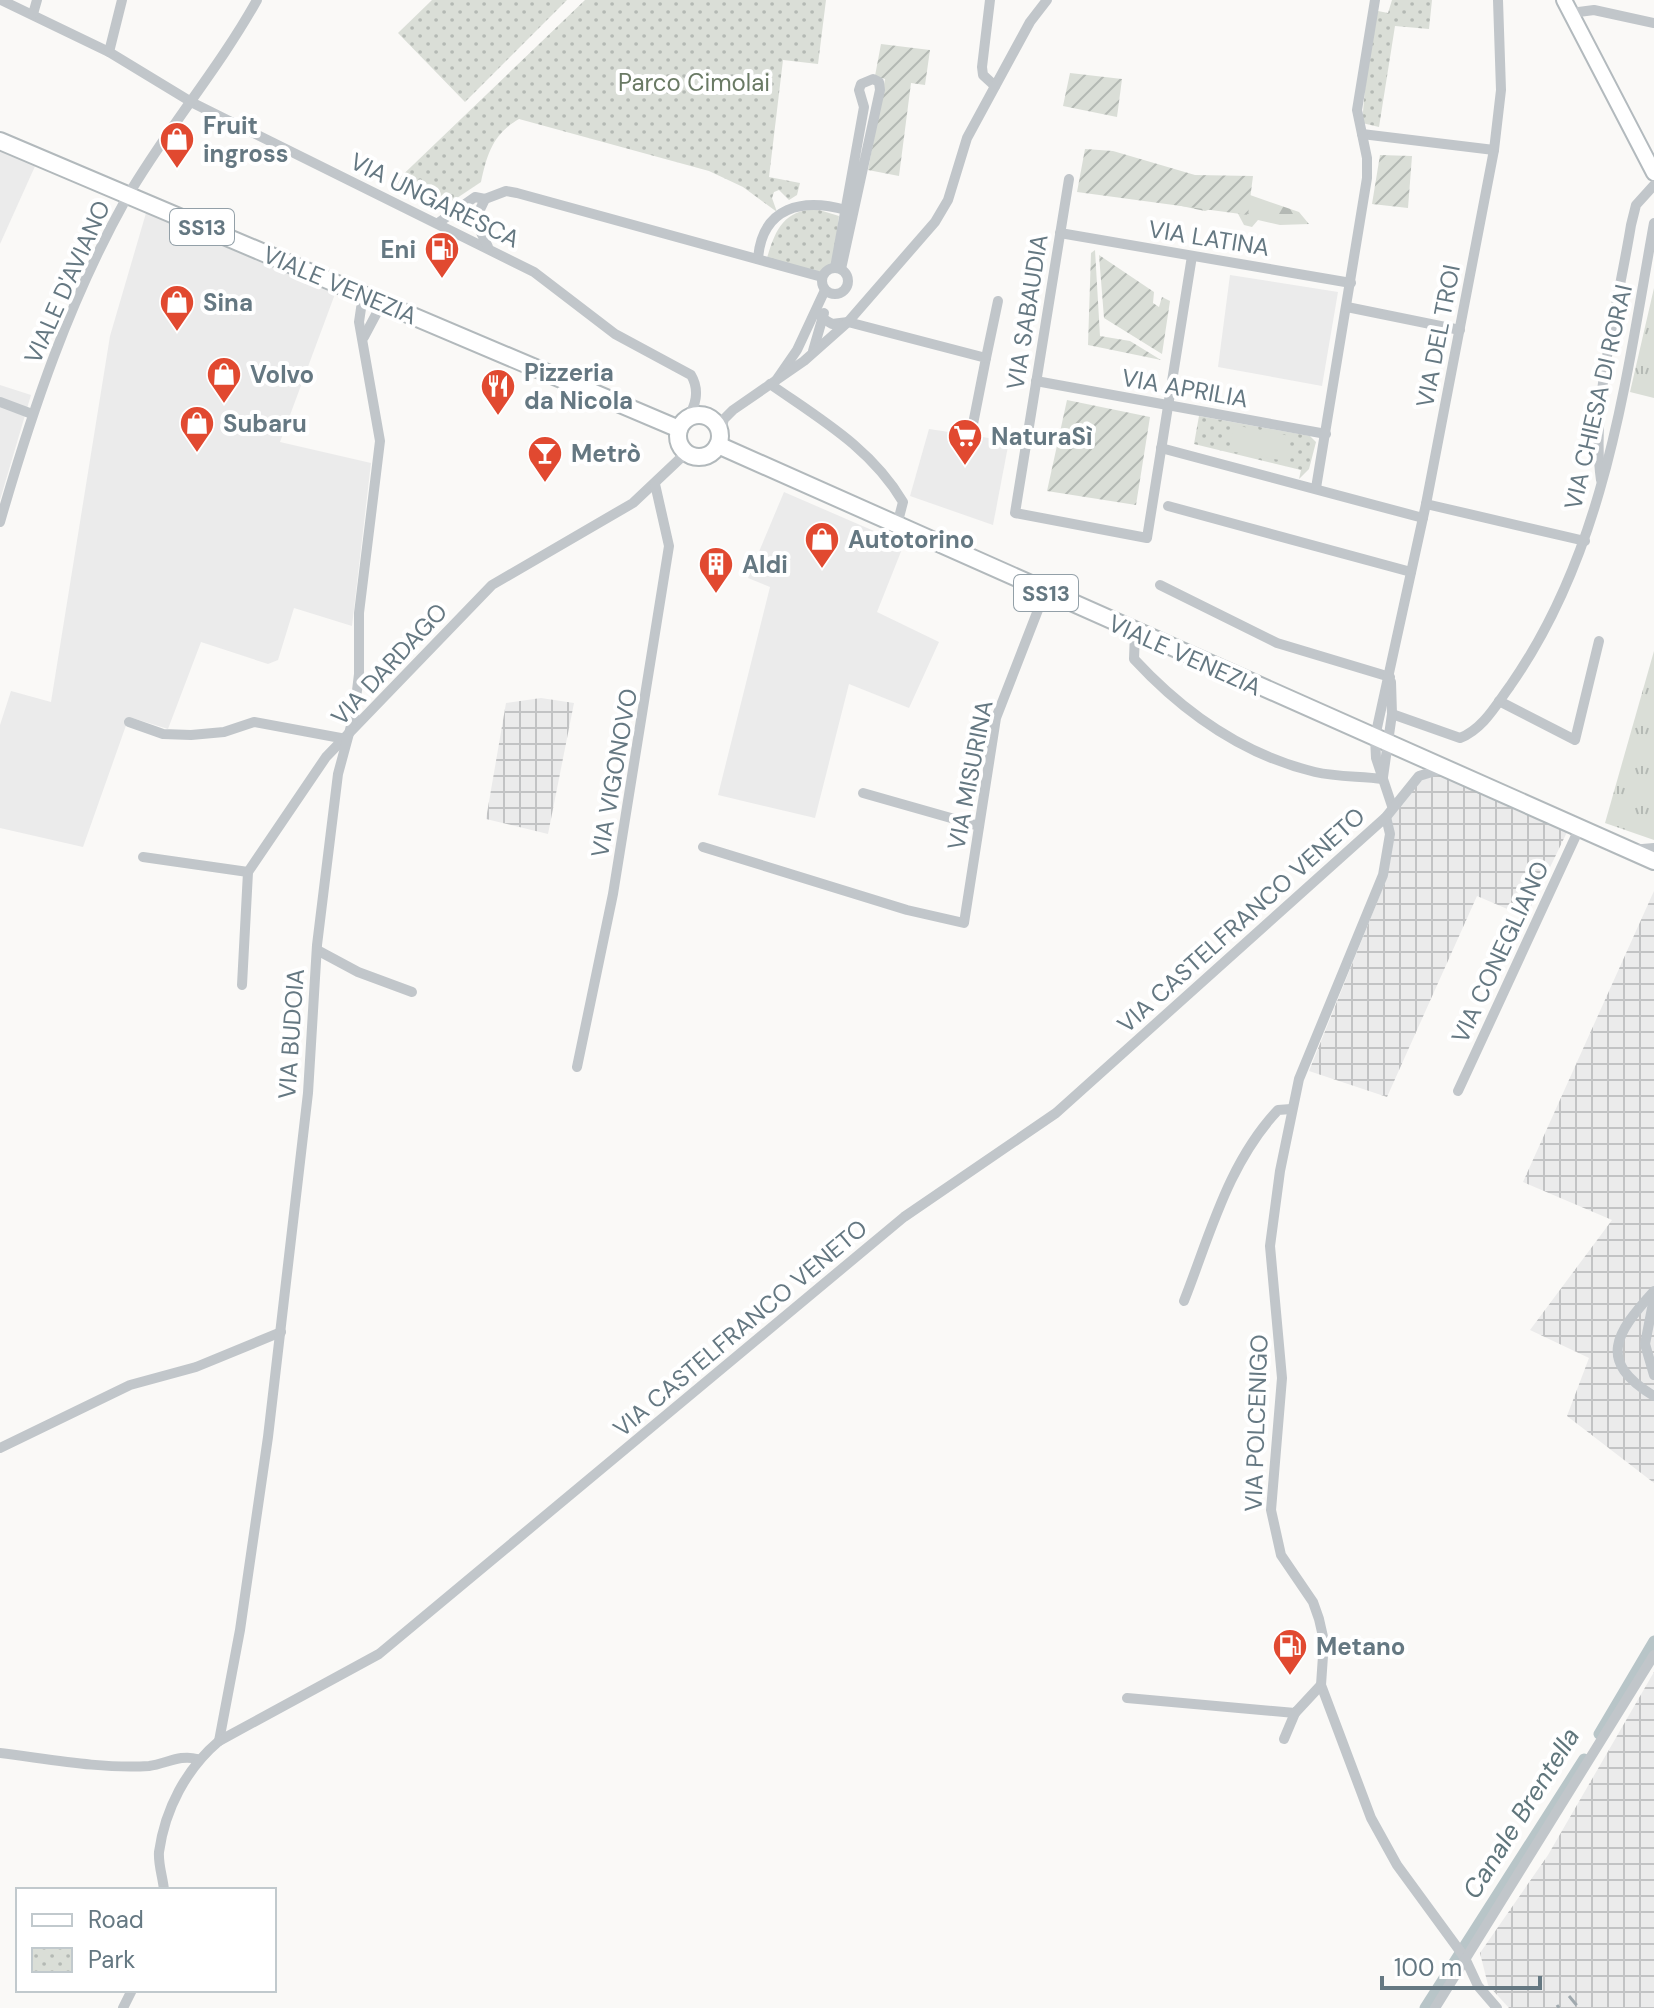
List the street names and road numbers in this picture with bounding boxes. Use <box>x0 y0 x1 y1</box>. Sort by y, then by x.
street label: VIA UNGARESCA <box>345 146 525 254</box>
street label: VIALE D'AVIANO <box>17 196 117 368</box>
road number: SS13 <box>170 209 234 245</box>
street label: VIA LATINA <box>1146 213 1272 263</box>
street label: VIA SABAUDIA <box>999 232 1055 392</box>
street label: VIALE VENEZIA <box>258 239 422 331</box>
street label: VIA DEL TROI <box>1409 262 1467 410</box>
street label: VIA CHIESA DI RORAI <box>1557 281 1639 513</box>
street label: VIA APRILIA <box>1119 362 1251 414</box>
road number: SS13 <box>1014 575 1078 611</box>
street label: VIA DARDAGO <box>324 596 454 732</box>
street label: VIALE VENEZIA <box>1104 607 1266 703</box>
street label: VIA VIGONOVO <box>584 686 644 860</box>
street label: VIA MISURINA <box>940 697 1000 852</box>
street label: VIA CASTELFRANCO VENETO <box>1111 801 1371 1039</box>
street label: VIA CONEGLIANO <box>1444 856 1556 1048</box>
street label: VIA BUDOIA <box>271 968 311 1100</box>
street label: VIA CASTELFRANCO VENETO <box>606 1212 874 1444</box>
street label: VIA POLCENIGO <box>1237 1334 1275 1512</box>

